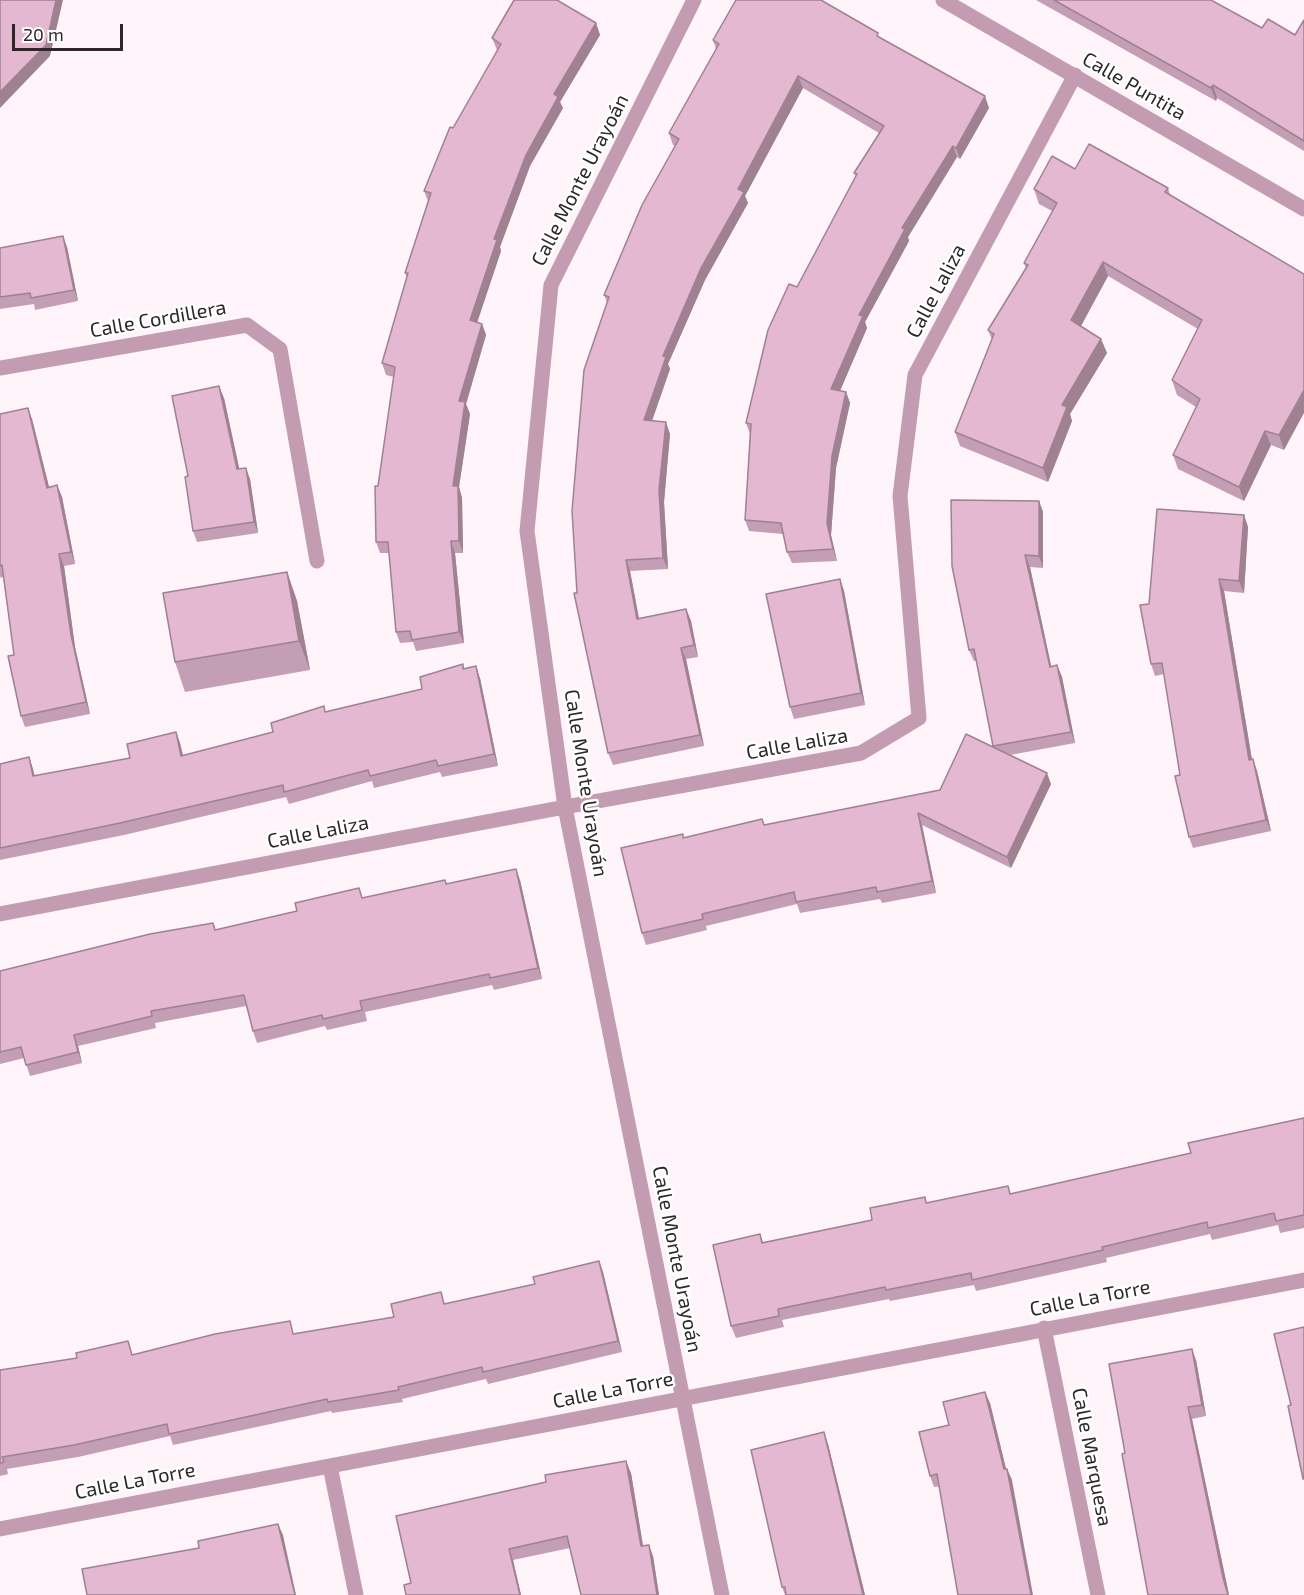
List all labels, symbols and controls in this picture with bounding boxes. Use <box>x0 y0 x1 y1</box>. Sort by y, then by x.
scale bar <box>15 12 126 50</box>
text: 20 m <box>23 23 64 45</box>
street label: Calle Puntita <box>1078 47 1190 125</box>
street label: Calle Monte Urayoán <box>526 90 634 270</box>
street label: Calle Laliza <box>901 240 971 342</box>
street label: Calle Cordillera <box>88 295 228 343</box>
street label: Calle Monte Urayoán <box>559 688 613 878</box>
street label: Calle Laliza <box>744 723 850 765</box>
street label: Calle Laliza <box>265 810 371 854</box>
street label: Calle Monte Urayoán <box>647 1164 707 1354</box>
street label: Calle La Torre <box>1028 1275 1152 1321</box>
street label: Calle La Torre <box>551 1367 675 1413</box>
street label: Calle Marquesa <box>1067 1386 1117 1528</box>
street label: Calle La Torre <box>73 1458 197 1504</box>

